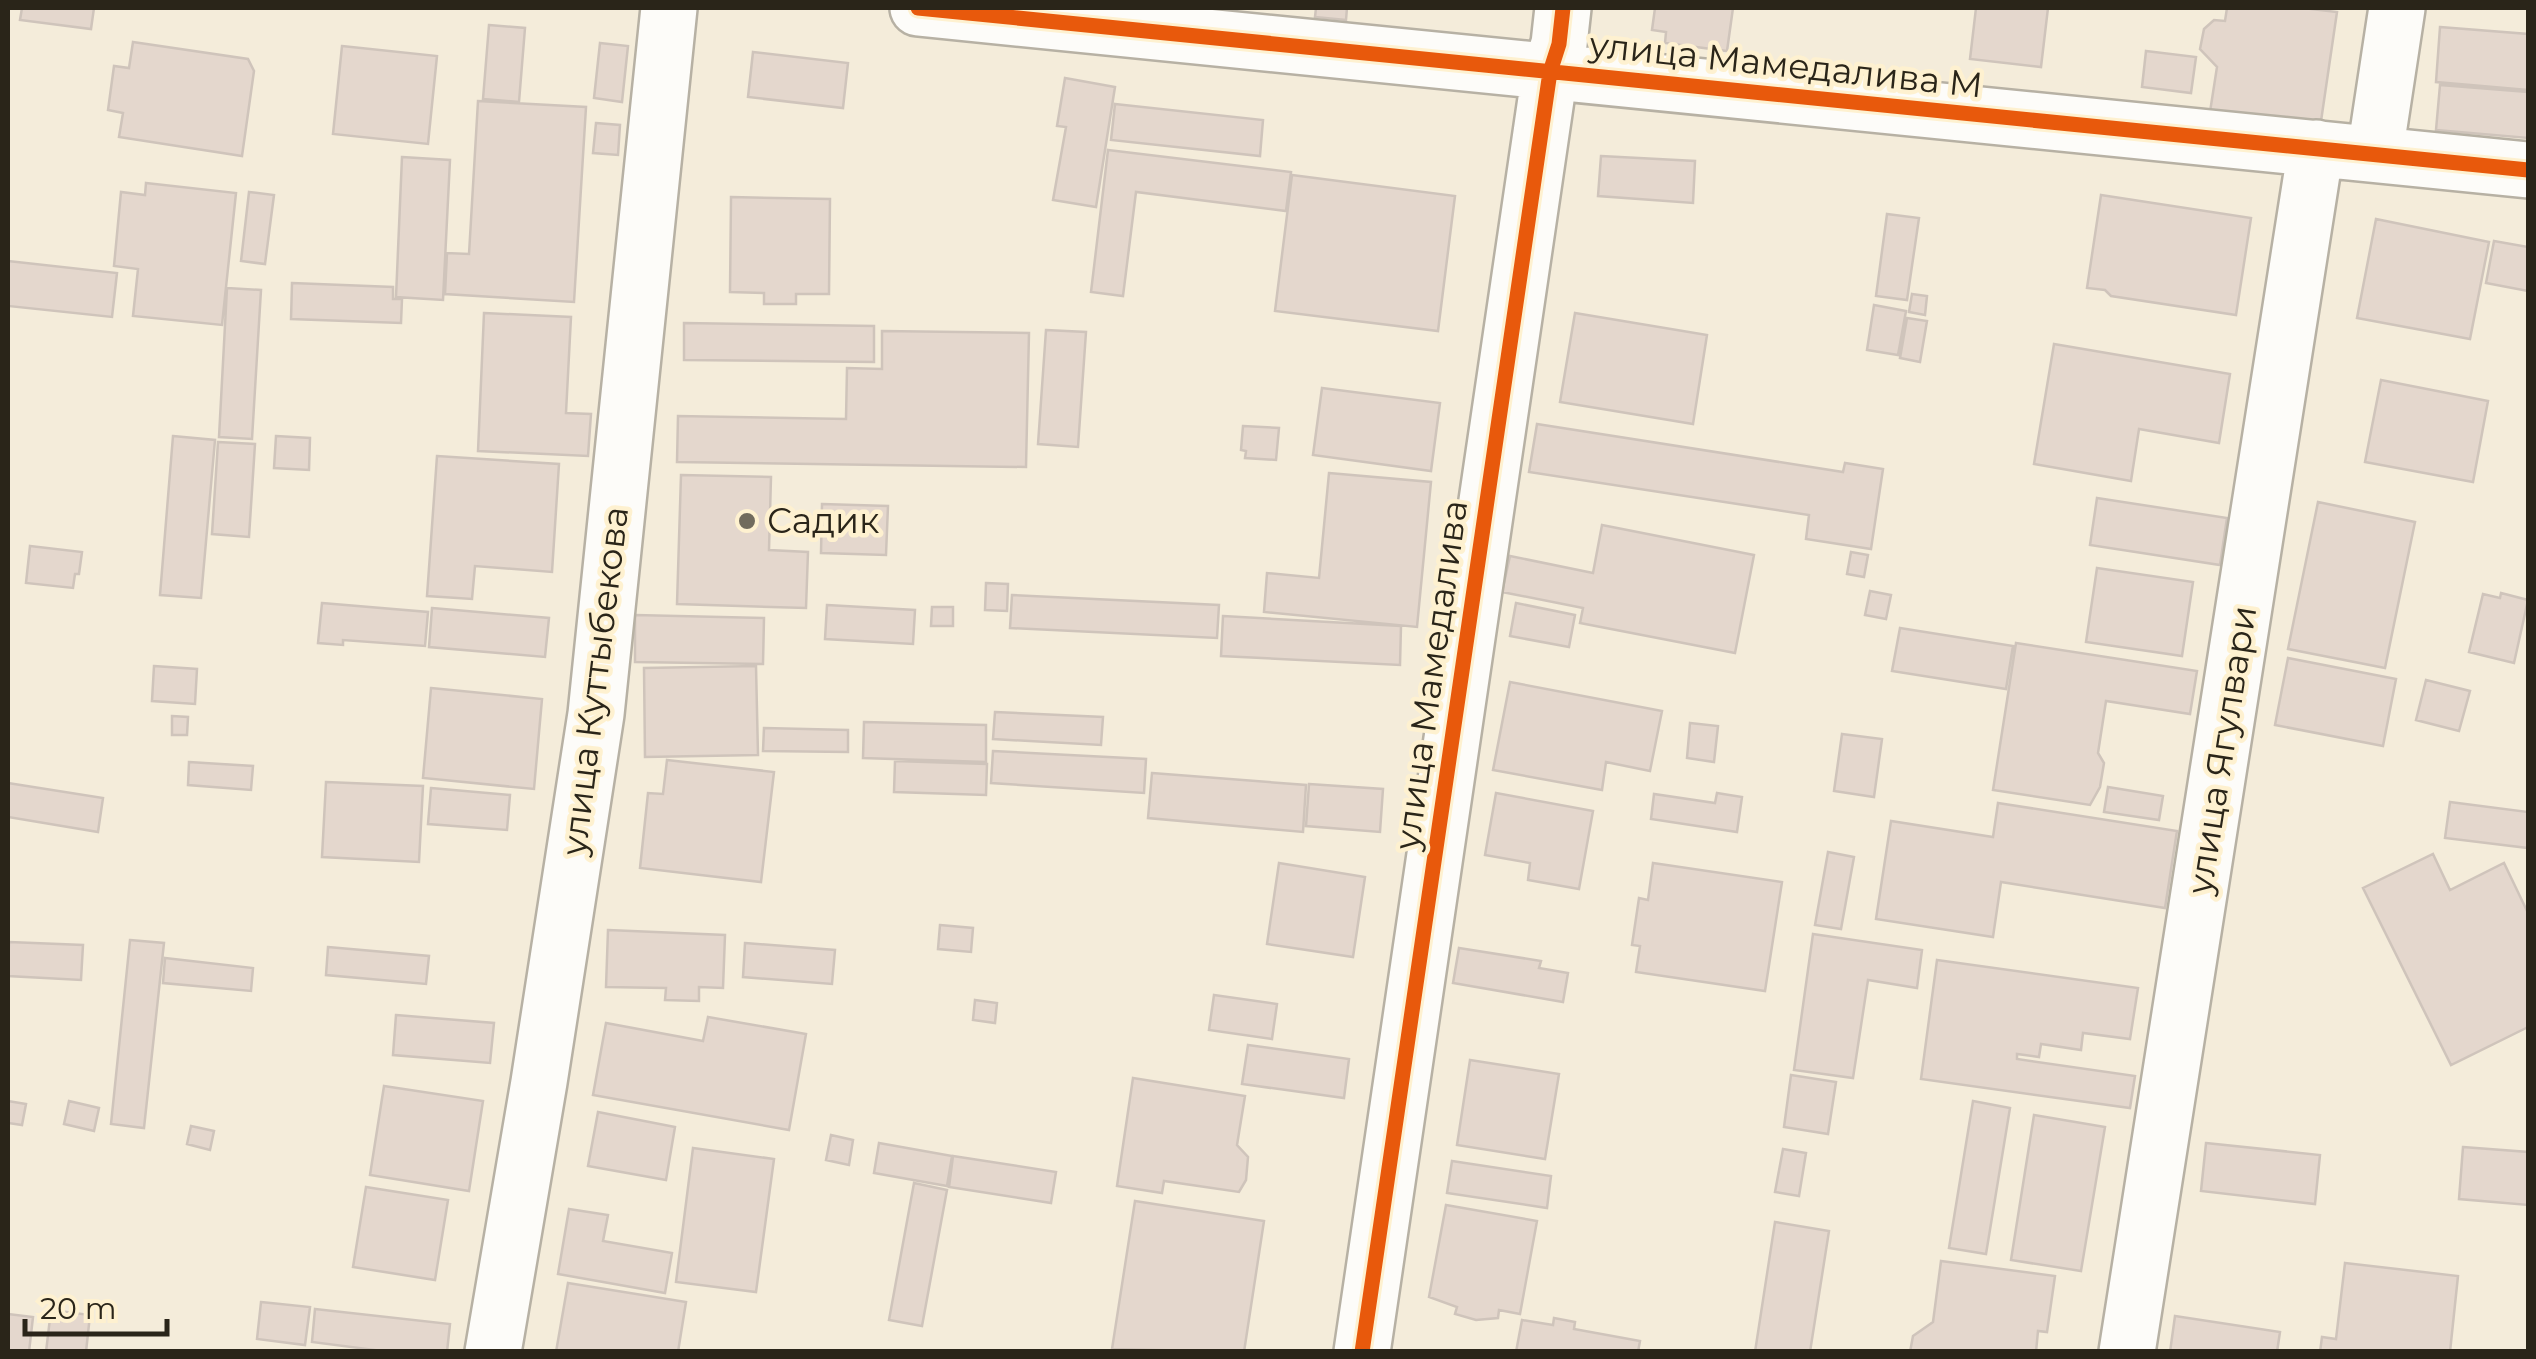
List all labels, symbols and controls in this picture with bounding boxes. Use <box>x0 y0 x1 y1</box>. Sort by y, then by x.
street label: улица Мамедалива М <box>1586 22 1985 107</box>
street label: улица Мамедалива <box>1385 497 1476 853</box>
place label: Садик <box>767 499 879 542</box>
street label: улица Куттыбекова <box>552 504 637 859</box>
marker: Садик <box>736 510 758 532</box>
street label: улица Ягулвари <box>2177 603 2266 898</box>
scale bar <box>25 1274 168 1336</box>
text: 20 m <box>40 1290 117 1327</box>

